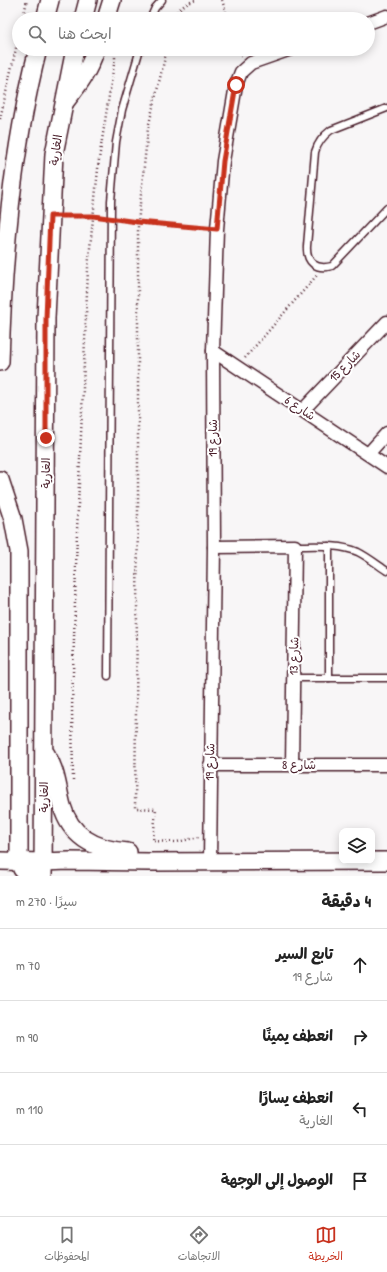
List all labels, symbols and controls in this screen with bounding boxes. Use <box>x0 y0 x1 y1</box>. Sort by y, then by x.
search box <box>12 12 375 56</box>
icon: search <box>26 23 48 45</box>
text: ابحث هنا <box>58 23 112 44</box>
route start <box>227 76 245 94</box>
street label: الغارية <box>45 133 66 167</box>
street label: شارع 15 <box>325 346 365 386</box>
street label: شارع 6 <box>281 391 319 425</box>
street label: شارع 19 <box>204 419 222 457</box>
route end <box>37 429 55 447</box>
street label: الغارية <box>37 457 54 489</box>
street label: شارع 13 <box>285 637 303 675</box>
street label: شارع 19 <box>201 743 219 781</box>
street label: شارع 8 <box>282 756 316 774</box>
street label: الغارية <box>35 781 52 813</box>
map controls <box>339 828 375 864</box>
button: layers <box>339 828 375 864</box>
text: 4 دقيقة <box>321 889 371 912</box>
text: سيرًا · 270 m <box>16 892 77 910</box>
text: تابع السير <box>276 943 333 964</box>
icon: ahead <box>349 954 371 976</box>
text: 70 m <box>16 956 40 974</box>
text: شارع 19 <box>292 967 333 985</box>
text: انعطف يمينًا <box>263 1025 333 1046</box>
icon: right <box>349 1026 371 1048</box>
text: 90 m <box>16 1028 38 1046</box>
text: انعطف يسارًا <box>259 1087 333 1108</box>
icon: left <box>349 1098 371 1120</box>
text: 110 m <box>16 1100 43 1118</box>
text: الغارية <box>299 1111 333 1129</box>
text: الوصول إلى الوجهة <box>221 1169 333 1190</box>
icon: arrive <box>349 1170 371 1192</box>
tab: المحفوظات <box>44 1224 89 1266</box>
tab: الاتجاهات <box>178 1224 220 1266</box>
tab: الخريطة <box>309 1224 343 1266</box>

